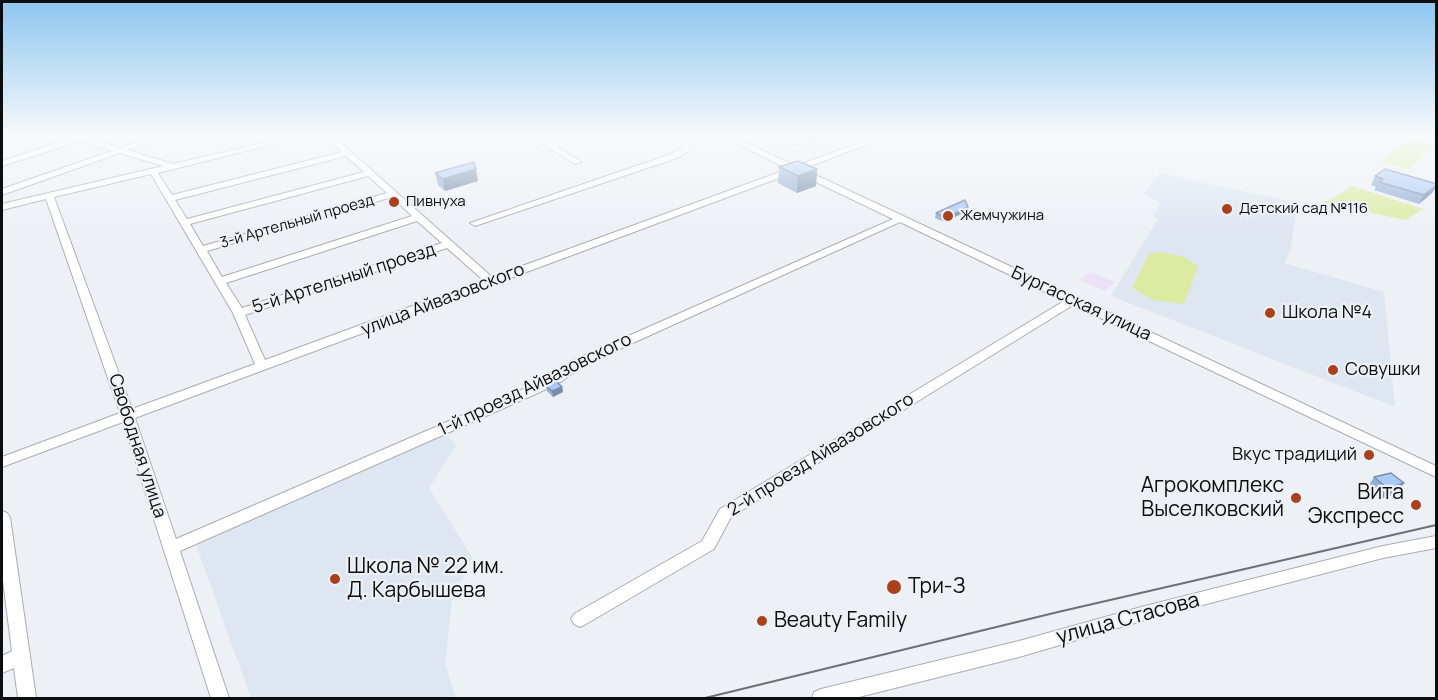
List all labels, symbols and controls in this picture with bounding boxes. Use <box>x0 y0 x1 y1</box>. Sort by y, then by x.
street label: 3-й Артельный проезд <box>218 191 376 253</box>
place label: Пивнуха <box>406 193 466 211</box>
marker: Пивнуха <box>387 195 401 209</box>
place label: Детский сад №116 <box>1239 200 1368 218</box>
marker: Детский сад №116 <box>1220 202 1234 216</box>
place label: Жемчужина <box>960 207 1044 225</box>
marker: Жемчужина <box>941 209 955 223</box>
street label: 5-й Артельный проезд <box>250 239 438 319</box>
street label: улица Айвазовского <box>358 259 528 341</box>
street label: Бургасская улица <box>1008 262 1154 346</box>
place label: Школа №4 <box>1282 302 1372 324</box>
marker: Школа №4 <box>1263 306 1277 320</box>
street label: 1-й проезд Айвазовского <box>435 329 635 441</box>
place label: Совушки <box>1345 359 1420 381</box>
marker: Совушки <box>1326 363 1340 377</box>
street label: Свободная улица <box>104 371 170 521</box>
street label: 2-й проезд Айвазовского <box>724 389 918 521</box>
place label: Вкус традиций <box>1232 444 1357 466</box>
marker: Вкус традиций <box>1362 448 1376 462</box>
place label: Агрокомплекс Выселковский <box>1141 473 1284 523</box>
place label: Вита Экспресс <box>1308 480 1404 530</box>
marker: Агрокомплекс Выселковский <box>1289 491 1303 505</box>
marker: Вита Экспресс <box>1409 498 1423 512</box>
place label: Школа № 22 им. Д. Карбышева <box>347 554 504 604</box>
marker: Школа № 22 им. Д. Карбышева <box>328 572 342 586</box>
place label: Три-З <box>908 574 965 600</box>
marker: Три-З <box>885 578 903 596</box>
street label: улица Стасова <box>1054 588 1202 650</box>
place label: Beauty Family <box>774 608 907 634</box>
marker: Beauty Family <box>755 614 769 628</box>

